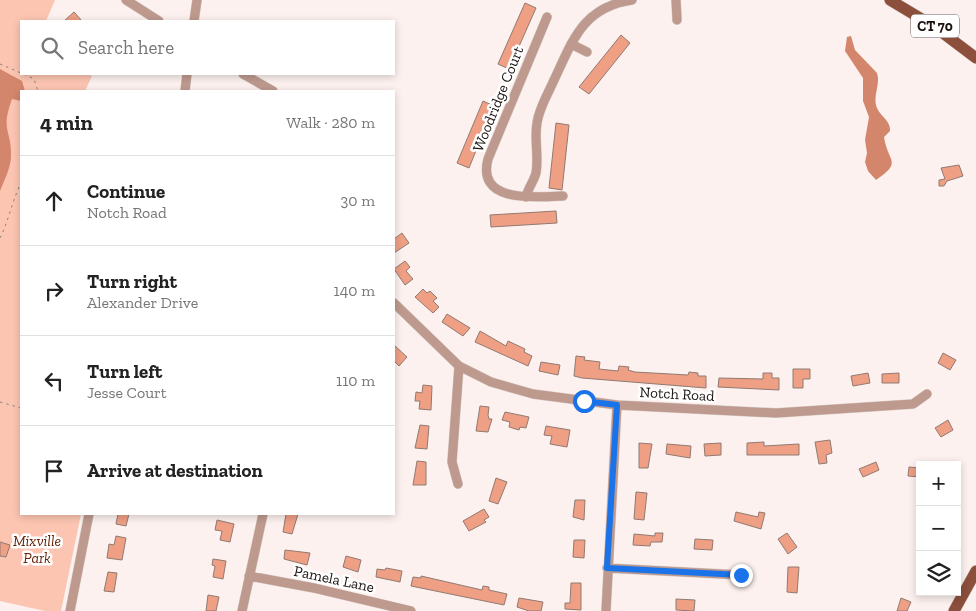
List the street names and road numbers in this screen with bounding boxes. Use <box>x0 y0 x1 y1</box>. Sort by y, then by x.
road number: CT 70 <box>911 15 959 38</box>
street label: Woodridge Court <box>469 43 527 154</box>
street label: Notch Road <box>639 383 716 405</box>
street label: Pamela Lane <box>292 562 376 596</box>

